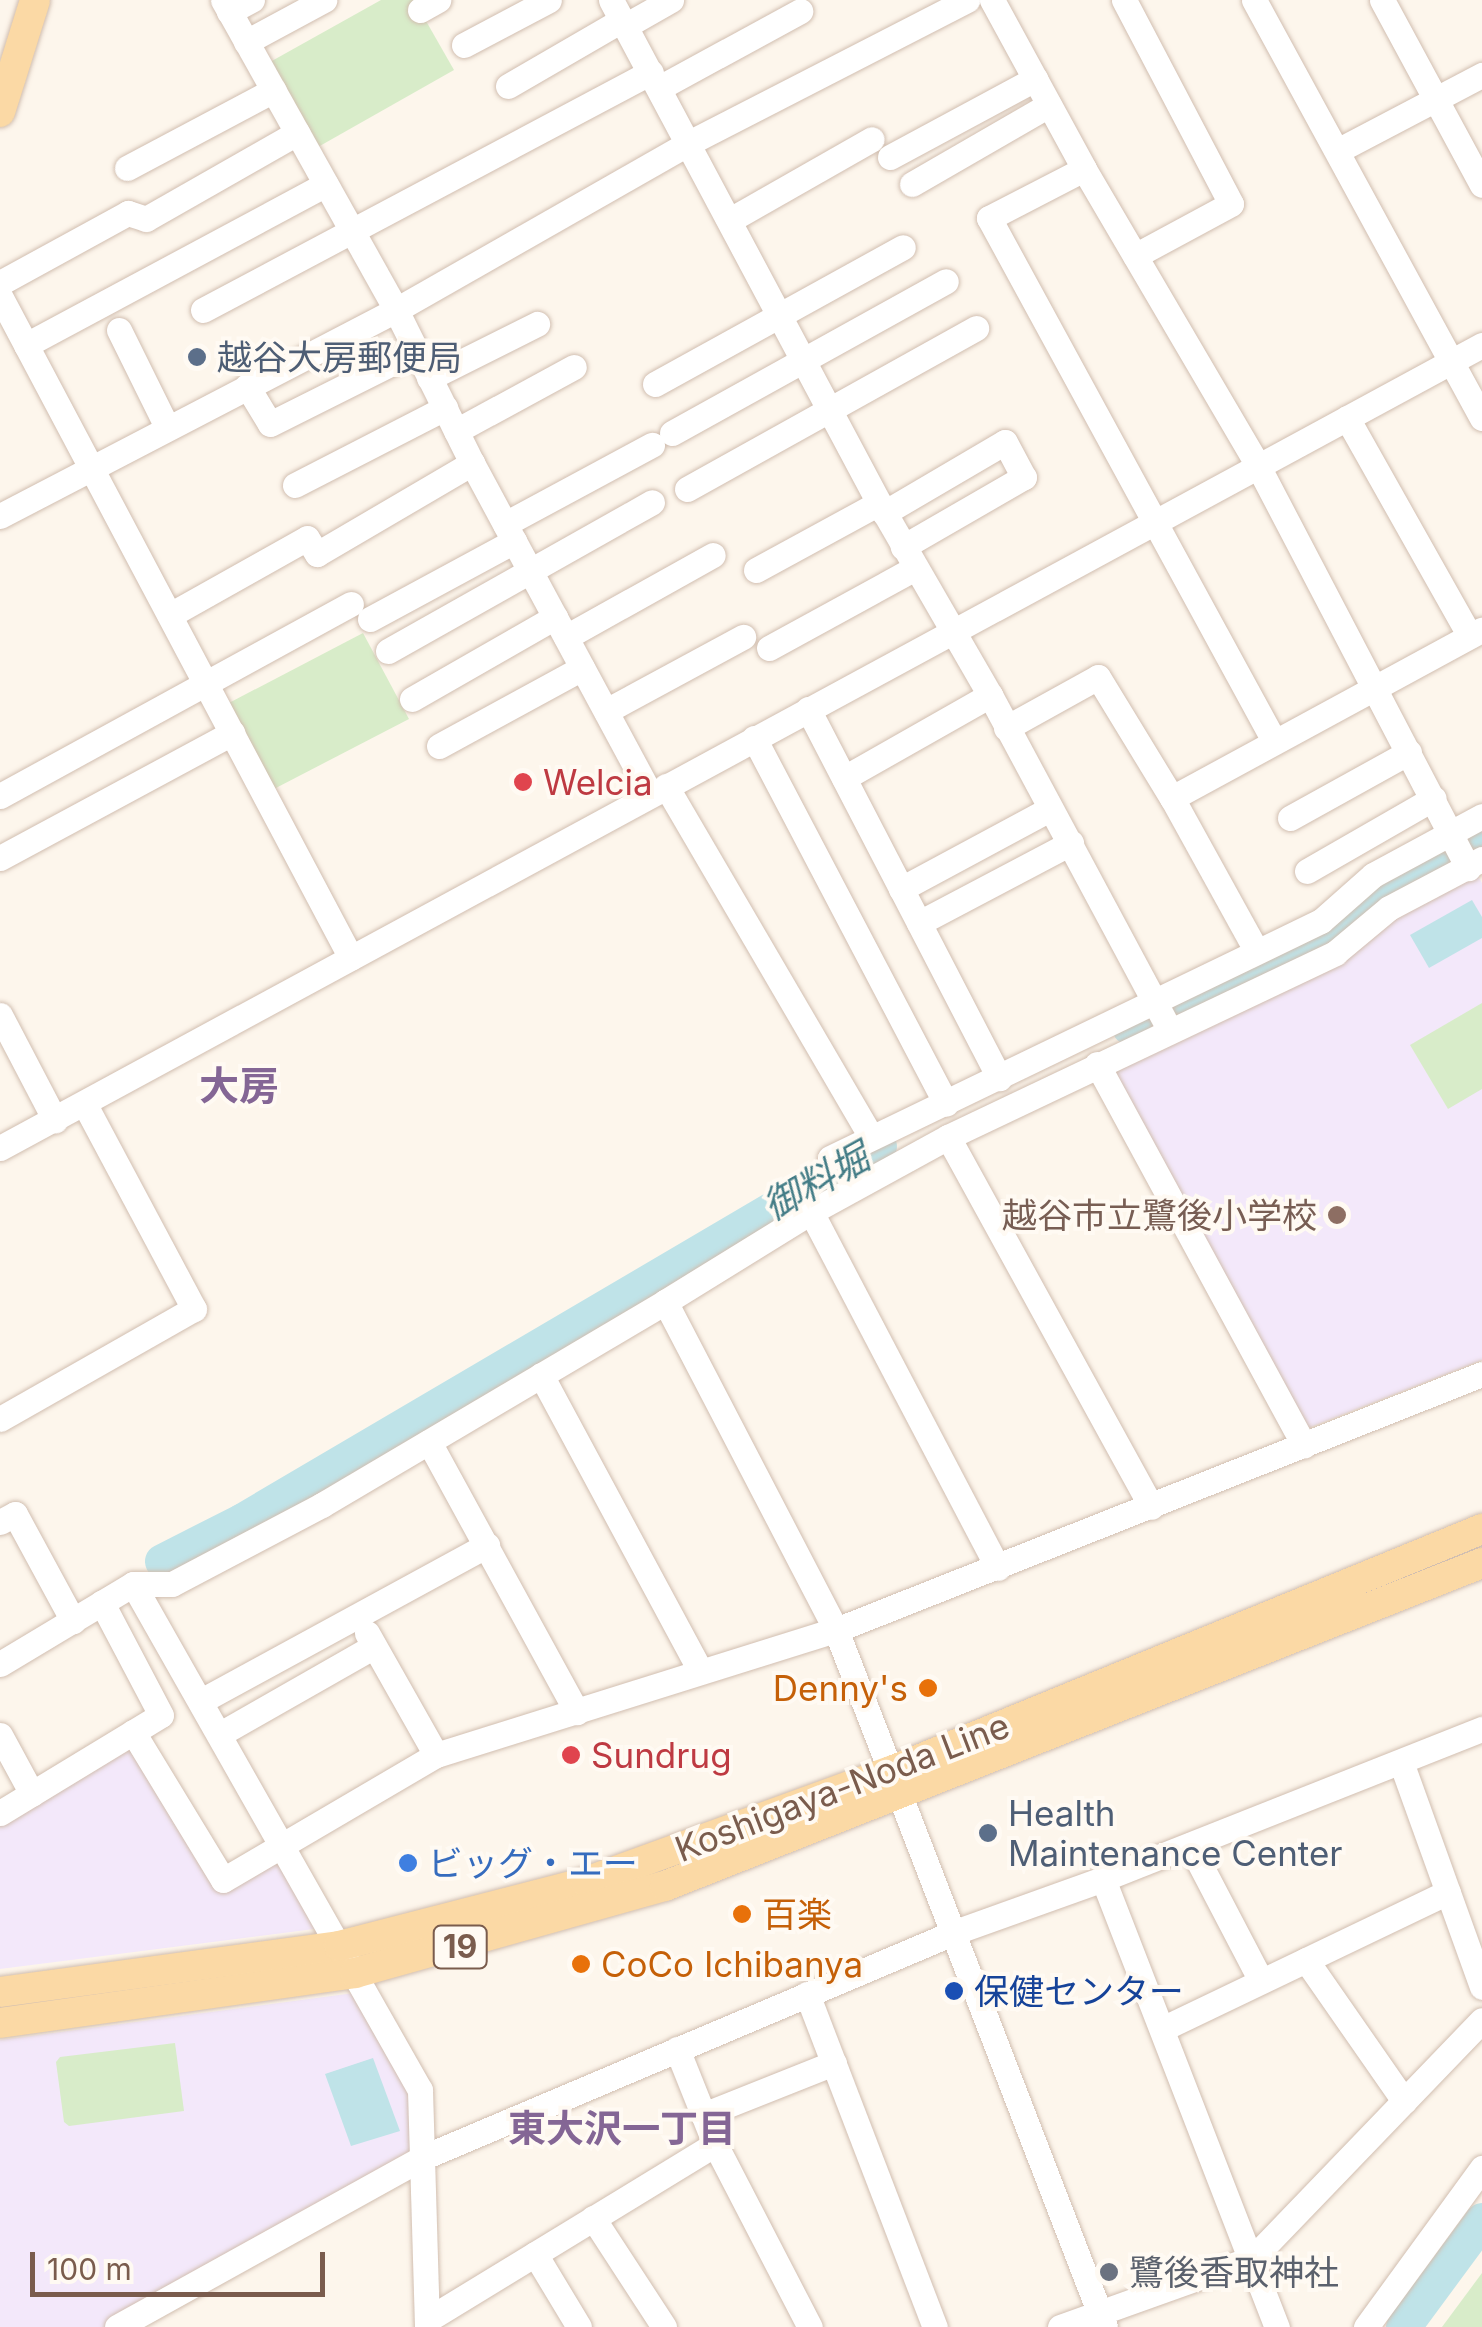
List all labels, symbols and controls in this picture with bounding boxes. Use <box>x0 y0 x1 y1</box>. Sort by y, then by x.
place label: 越谷大房郵便局 <box>217 336 462 378</box>
marker: 越谷大房郵便局 <box>186 346 208 368</box>
place label: Welcia <box>543 761 653 803</box>
marker: Welcia <box>512 771 534 793</box>
district label: 大房 <box>199 1062 279 1110</box>
water label: 御料堀 <box>755 1134 877 1230</box>
place label: 越谷市立鷺後小学校 <box>1002 1194 1317 1236</box>
marker: 越谷市立鷺後小学校 <box>1326 1204 1348 1226</box>
place label: Denny's <box>773 1667 908 1709</box>
marker: Denny's <box>917 1677 939 1699</box>
street label: Koshigaya-Noda Line <box>669 1704 1015 1870</box>
place label: Sundrug <box>591 1734 732 1776</box>
marker: Sundrug <box>560 1744 582 1766</box>
place label: Health Maintenance Center <box>1008 1792 1343 1874</box>
marker: Health Maintenance Center <box>977 1822 999 1844</box>
place label: ビッグ・エー <box>428 1842 638 1884</box>
marker: ビッグ・エー <box>397 1852 419 1874</box>
place label: 百楽 <box>762 1893 832 1935</box>
marker: 百楽 <box>731 1903 753 1925</box>
road number: 19 <box>432 1920 488 1974</box>
place label: CoCo Ichibanya <box>601 1943 863 1985</box>
marker: CoCo Ichibanya <box>570 1953 592 1975</box>
place label: 保健センター <box>974 1970 1184 2012</box>
marker: 保健センター <box>943 1980 965 2002</box>
district label: 東大沢一丁目 <box>508 2106 736 2152</box>
scale bar <box>35 2232 330 2294</box>
text: 100 m <box>47 2251 132 2287</box>
place label: 鷺後香取神社 <box>1129 2251 1339 2293</box>
marker: 鷺後香取神社 <box>1098 2261 1120 2283</box>

